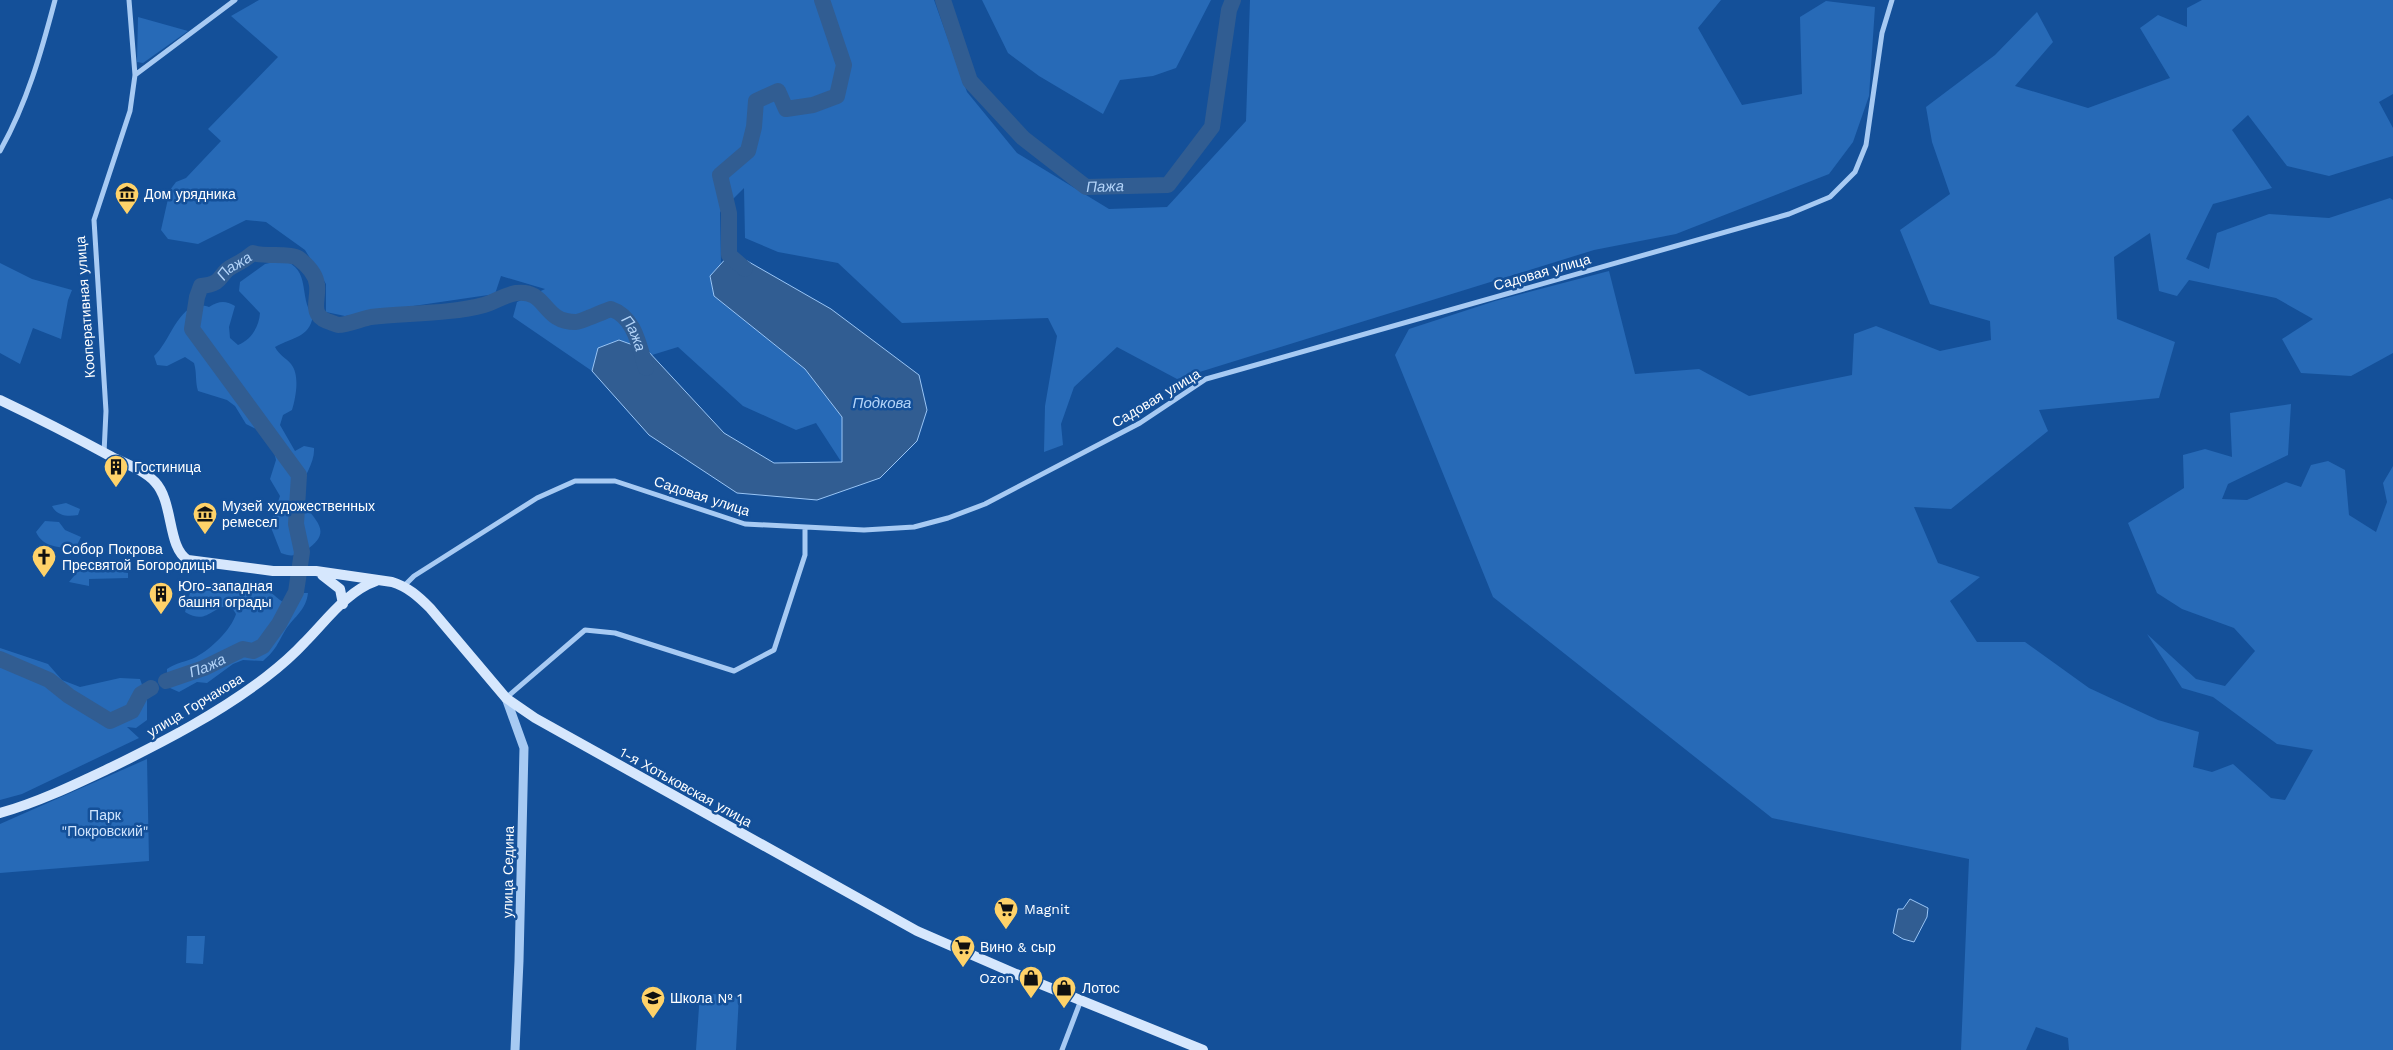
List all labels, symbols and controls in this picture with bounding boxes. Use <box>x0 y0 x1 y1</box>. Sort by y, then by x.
water label: Пажа <box>1086 177 1124 196</box>
museum icon: Дом урядника <box>114 181 140 215</box>
place label: Дом урядника <box>144 186 236 202</box>
street label: Кооперативная улица <box>72 235 98 379</box>
water label: Пажа <box>213 248 255 284</box>
street label: Садовая улица <box>1492 250 1592 293</box>
water label: Пажа <box>618 312 650 354</box>
street label: Садовая улица <box>1109 365 1203 431</box>
water label: Подкова <box>853 394 911 412</box>
building icon: Гостиница <box>103 454 129 488</box>
place label: Гостиница <box>134 459 201 475</box>
street label: Садовая улица <box>652 473 752 519</box>
place label: Музей художественных ремесел <box>222 498 375 530</box>
museum icon: Музей художественных ремесел <box>192 501 218 535</box>
place label: Собор Покрова Пресвятой Богородицы <box>62 541 215 573</box>
church icon: Собор Покрова Пресвятой Богородицы <box>31 544 57 578</box>
place label: Юго-западная башня ограды <box>178 578 273 610</box>
building icon: Юго-западная башня ограды <box>148 581 174 615</box>
water label: Пажа <box>187 650 228 681</box>
street label: улица Горчакова <box>144 670 246 740</box>
street label: 1-я Хотьковская улица <box>617 744 755 830</box>
park label: Парк "Покровский" <box>62 807 148 839</box>
street label: улица Седина <box>499 825 517 918</box>
supermarket icon: Magnit <box>993 896 1019 930</box>
place label: Magnit <box>1024 901 1070 917</box>
supermarket icon: Вино & сыр <box>950 934 976 968</box>
place label: Вино & сыр <box>980 939 1056 955</box>
shop icon: Ozon <box>1018 965 1044 999</box>
place label: Ozon <box>979 970 1014 986</box>
shop icon: Лотос <box>1051 975 1077 1009</box>
place label: Лотос <box>1082 980 1120 996</box>
school or university icon: Школа № 1 <box>640 985 666 1019</box>
place label: Школа № 1 <box>670 990 743 1006</box>

